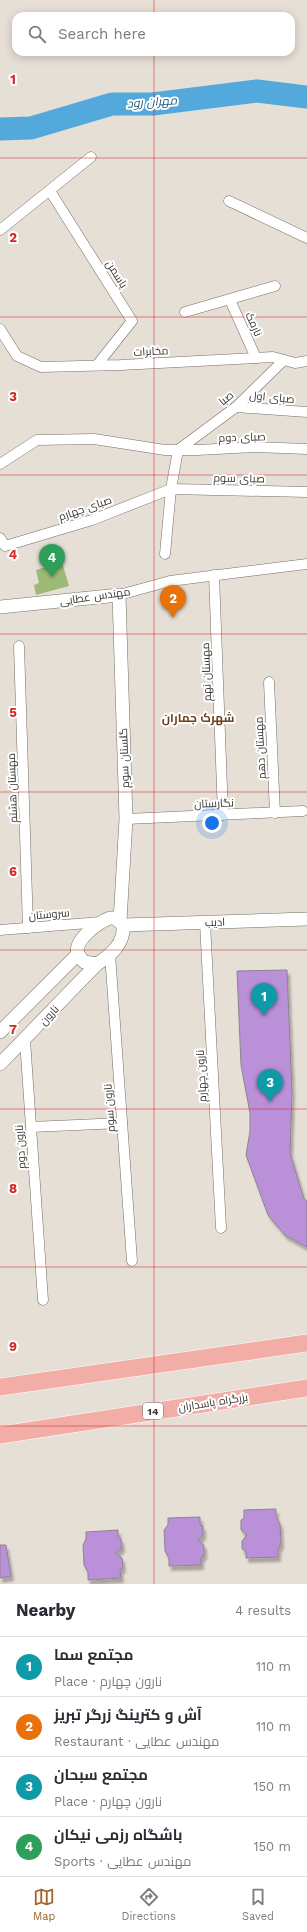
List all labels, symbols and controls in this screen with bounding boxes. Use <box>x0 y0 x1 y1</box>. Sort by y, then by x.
search box <box>12 12 295 56</box>
icon: search <box>26 23 48 45</box>
text: Search here <box>58 25 146 43</box>
text: 1 <box>10 72 16 87</box>
water label: مهران رود <box>127 93 178 111</box>
text: 2 <box>9 230 17 245</box>
street label: یاسمن <box>103 258 130 291</box>
street label: نارمک <box>242 310 265 338</box>
street label: مخابرات <box>133 344 169 359</box>
street label: صبا <box>216 388 236 408</box>
text: 3 <box>9 389 17 404</box>
street label: صبای اول <box>249 389 295 406</box>
street label: صبای دوم <box>218 430 266 446</box>
street label: صبای سوم <box>213 472 265 486</box>
street label: صبای چهارم <box>57 493 114 525</box>
pin: 4 <box>39 544 65 577</box>
text: 4 <box>9 547 18 562</box>
street label: مهندس عطایی <box>59 585 131 608</box>
pin: 2 <box>160 585 186 618</box>
street label: مهستان نهم <box>199 642 215 702</box>
text: 5 <box>9 705 17 720</box>
district label: شهرک جماران <box>162 711 234 726</box>
street label: مهستان دهم <box>252 716 270 780</box>
street label: گلستان سوم <box>117 728 133 788</box>
street label: مهستان هشتم <box>5 753 21 823</box>
street label: نگارستان <box>194 796 234 811</box>
your location <box>202 813 222 833</box>
text: 6 <box>9 864 17 879</box>
street label: سروستان <box>28 906 70 923</box>
street label: ادیب <box>205 916 225 929</box>
pin: 1 <box>251 983 277 1016</box>
street label: نارون <box>37 1003 62 1028</box>
text: 7 <box>9 1022 17 1037</box>
street label: نارون چهارم <box>194 1049 210 1103</box>
pin: 3 <box>257 1069 283 1102</box>
street label: نارون سوم <box>101 1083 119 1133</box>
street label: نارون دوم <box>12 1124 30 1170</box>
text: 8 <box>9 1181 17 1196</box>
text: 9 <box>9 1339 17 1354</box>
street label: بزرگراه پاسداران <box>177 1391 249 1414</box>
road number: 14 <box>143 1403 163 1419</box>
text: Nearby <box>16 1600 75 1620</box>
text: 4 results <box>235 1603 291 1618</box>
text: مجتمع سما <box>54 1646 133 1664</box>
text: 1 <box>26 1659 32 1674</box>
text: 110 m <box>256 1659 291 1674</box>
text: Place · نارون چهارم <box>54 1674 162 1689</box>
text: آش و کترینگ زرگر تبریز <box>54 1706 202 1724</box>
text: 2 <box>25 1719 33 1734</box>
text: 110 m <box>256 1719 291 1734</box>
text: Restaurant · مهندس عطایی <box>54 1734 219 1749</box>
text: مجتمع سبحان <box>54 1766 148 1784</box>
text: 3 <box>25 1779 33 1794</box>
text: 150 m <box>253 1779 291 1794</box>
text: Place · نارون چهارم <box>54 1794 162 1809</box>
text: باشگاه رزمی نیکان <box>54 1826 182 1844</box>
text: 4 <box>25 1839 33 1854</box>
text: 150 m <box>253 1839 291 1854</box>
text: Sports · مهندس عطایی <box>54 1854 191 1869</box>
tab: Map <box>33 1886 55 1923</box>
tab: Directions <box>122 1886 176 1923</box>
tab: Saved <box>242 1886 274 1923</box>

